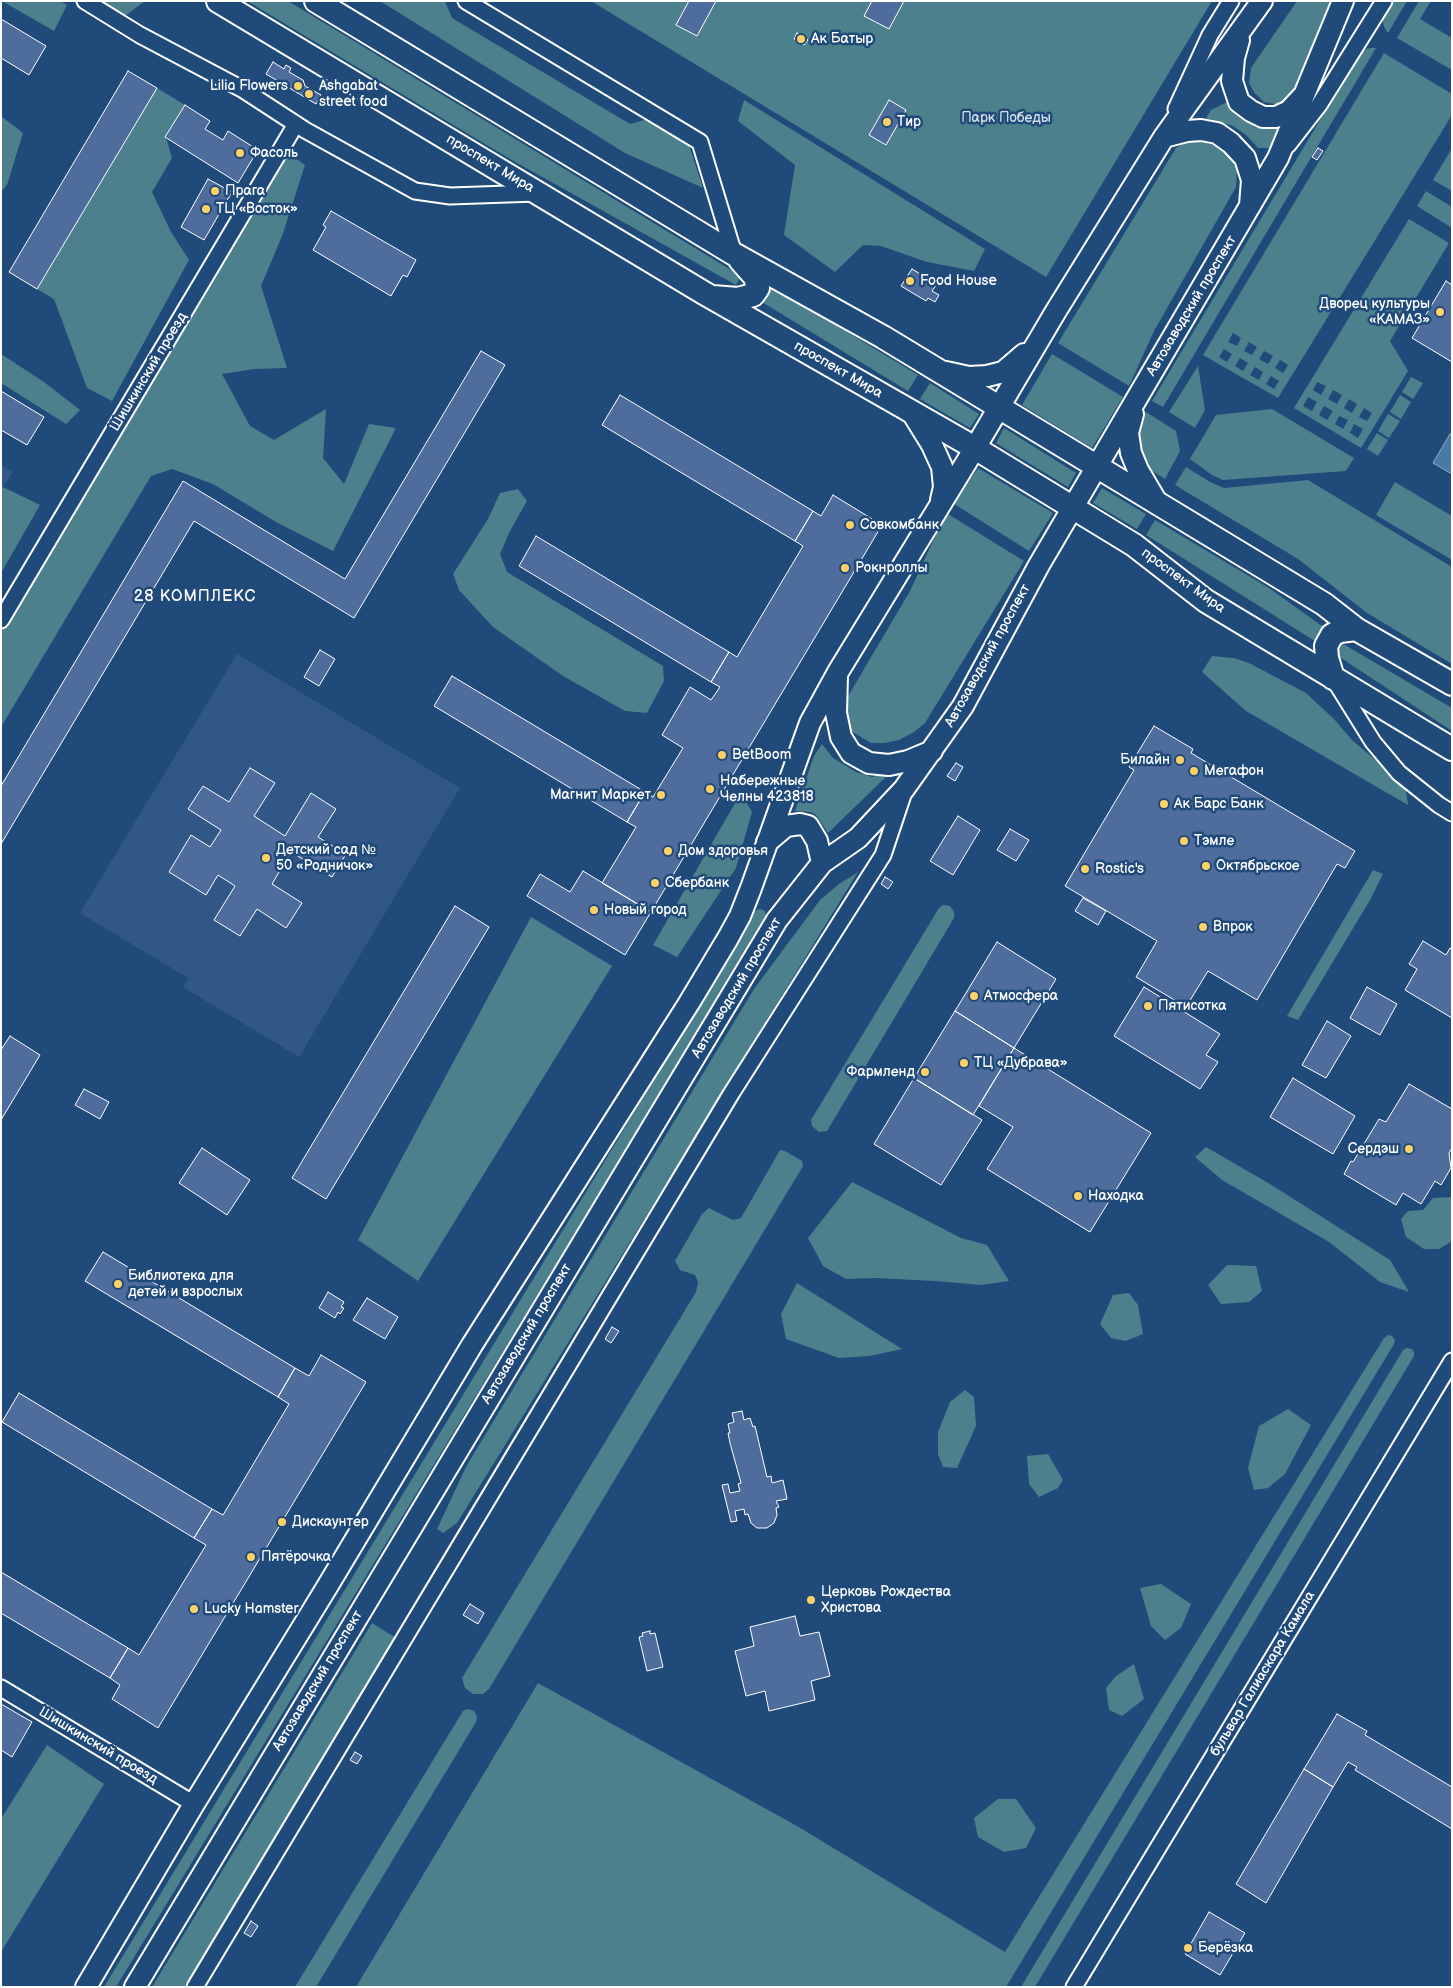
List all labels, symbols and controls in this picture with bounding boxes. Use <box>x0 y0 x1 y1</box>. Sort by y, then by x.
place label: Ак Батыр <box>811 31 873 47</box>
marker: Ак Батыр <box>795 33 807 45</box>
place label: Lilia Flowers <box>210 78 288 94</box>
place label: Ashgabat street food <box>319 78 387 110</box>
marker: Lilia Flowers <box>292 80 304 92</box>
marker: Ashgabat street food <box>303 88 315 100</box>
park label: Парк Победы <box>961 110 1051 126</box>
place label: Тир <box>897 114 921 130</box>
marker: Тир <box>881 116 893 128</box>
street label: проспект Мира <box>443 131 537 197</box>
place label: Фасоль <box>250 145 298 161</box>
marker: Фасоль <box>234 147 246 159</box>
place label: Прага <box>225 183 265 199</box>
marker: Прага <box>209 185 221 197</box>
place label: ТЦ «Восток» <box>216 201 298 217</box>
marker: ТЦ «Восток» <box>200 203 212 215</box>
street label: Автозаводский проспект <box>1143 233 1241 379</box>
place label: Food House <box>920 273 997 289</box>
marker: Food House <box>904 275 916 287</box>
place label: Дворец культуры «КАМАЗ» <box>1319 296 1430 328</box>
marker: Дворец культуры «КАМАЗ» <box>1434 306 1446 318</box>
street label: Шишкинский проезд <box>107 310 191 434</box>
street label: проспект Мира <box>791 338 885 402</box>
place label: Совкомбанк <box>860 517 939 533</box>
marker: Совкомбанк <box>844 519 856 531</box>
street label: проспект Мира <box>1138 545 1228 617</box>
place label: Рокнроллы <box>855 560 928 576</box>
marker: Рокнроллы <box>839 562 851 574</box>
street label: Автозаводский проспект <box>942 582 1034 730</box>
district label: 28 КОМПЛЕКС <box>132 587 258 607</box>
place label: BetBoom <box>732 747 791 763</box>
marker: BetBoom <box>716 749 728 761</box>
place label: Билайн <box>1120 752 1170 768</box>
marker: Билайн <box>1174 754 1186 766</box>
place label: Мегафон <box>1204 763 1264 779</box>
marker: Мегафон <box>1188 765 1200 777</box>
place label: Набережные Челны 423818 <box>720 773 814 806</box>
marker: Набережные Челны 423818 <box>704 783 716 795</box>
place label: Магнит Маркет <box>550 787 651 803</box>
marker: Магнит Маркет <box>655 789 667 801</box>
place label: Ак Барс Банк <box>1174 796 1264 812</box>
marker: Ак Барс Банк <box>1158 798 1170 810</box>
place label: Тэмле <box>1194 833 1234 849</box>
marker: Тэмле <box>1178 835 1190 847</box>
place label: Детский сад № 50 «Родничок» <box>276 842 376 874</box>
place label: Дом здоровья <box>678 843 768 859</box>
marker: Дом здоровья <box>662 845 674 857</box>
marker: Детский сад № 50 «Родничок» <box>260 852 272 864</box>
place label: Октябрьское <box>1216 858 1299 874</box>
marker: Октябрьское <box>1200 860 1212 872</box>
place label: Rostic's <box>1095 861 1144 877</box>
marker: Rostic's <box>1079 863 1091 875</box>
place label: Сбербанк <box>665 875 729 891</box>
marker: Сбербанк <box>649 877 661 889</box>
place label: Новый город <box>604 902 687 918</box>
marker: Новый город <box>588 904 600 916</box>
street label: Автозаводский проспект <box>688 915 786 1061</box>
place label: Впрок <box>1213 919 1253 935</box>
marker: Впрок <box>1197 921 1209 933</box>
place label: Атмосфера <box>984 988 1058 1004</box>
marker: Атмосфера <box>968 990 980 1002</box>
place label: Пятисотка <box>1158 998 1226 1014</box>
marker: Пятисотка <box>1142 1000 1154 1012</box>
place label: ТЦ «Дубрава» <box>974 1055 1068 1071</box>
marker: ТЦ «Дубрава» <box>958 1057 970 1069</box>
place label: Фармленд <box>847 1064 915 1080</box>
marker: Фармленд <box>919 1066 931 1078</box>
place label: Сердэш <box>1348 1141 1399 1157</box>
marker: Сердэш <box>1403 1143 1415 1155</box>
place label: Находка <box>1088 1188 1144 1204</box>
marker: Находка <box>1072 1190 1084 1202</box>
street label: Автозаводский проспект <box>478 1261 576 1407</box>
place label: Библиотека для детей и взрослых <box>128 1268 242 1300</box>
marker: Библиотека для детей и взрослых <box>112 1278 124 1290</box>
place label: Дискаунтер <box>292 1514 369 1530</box>
marker: Дискаунтер <box>276 1516 288 1528</box>
place label: Пятёрочка <box>261 1549 331 1565</box>
marker: Пятёрочка <box>245 1551 257 1563</box>
place label: Церковь Рождества Христова <box>821 1584 951 1616</box>
street label: бульвар Галиаскара Камала <box>1207 1588 1319 1760</box>
marker: Церковь Рождества Христова <box>805 1594 817 1606</box>
place label: Lucky Hamster <box>204 1601 298 1617</box>
marker: Lucky Hamster <box>188 1603 200 1615</box>
street label: Автозаводский проспект <box>269 1608 367 1754</box>
street label: Шишкинский проезд <box>36 1704 160 1788</box>
place label: Берёзка <box>1198 1940 1253 1956</box>
marker: Берёзка <box>1182 1942 1194 1954</box>

